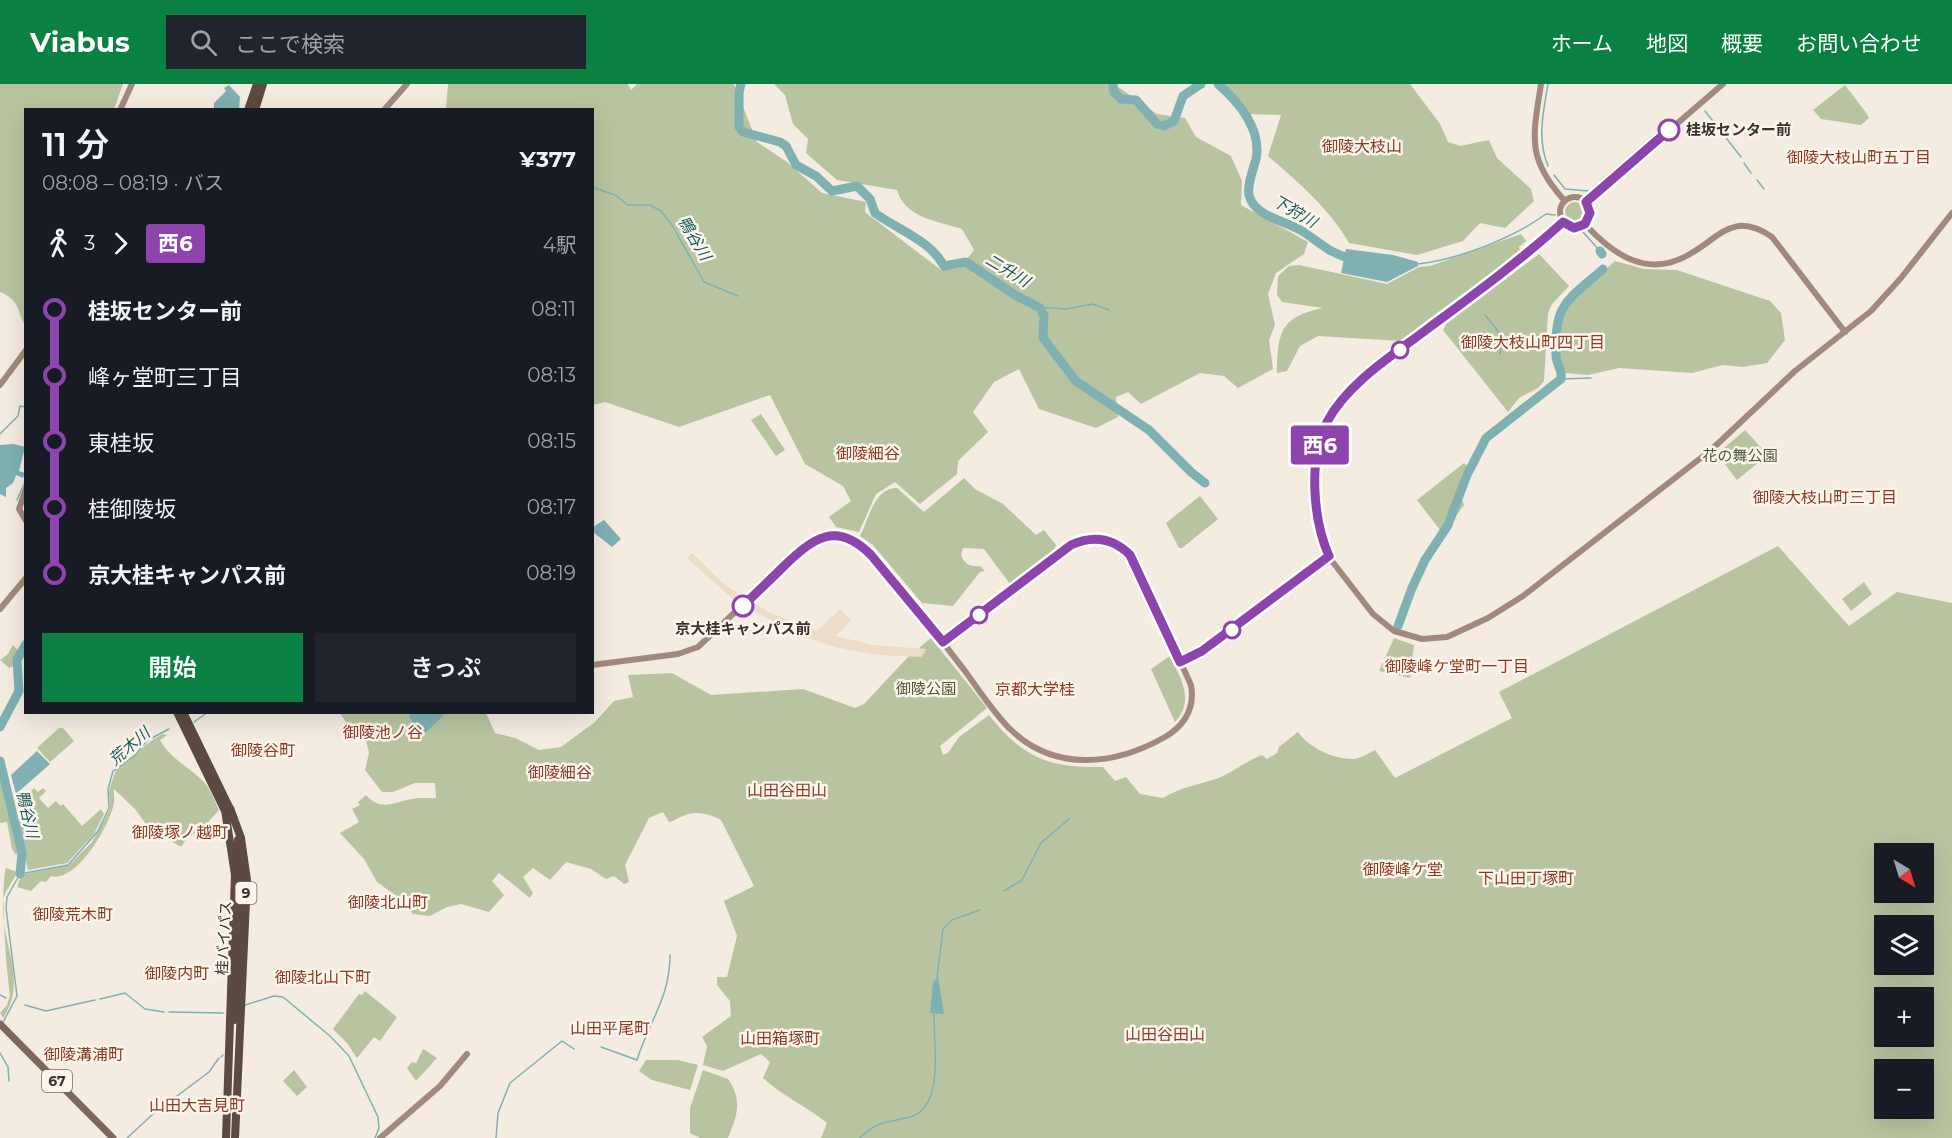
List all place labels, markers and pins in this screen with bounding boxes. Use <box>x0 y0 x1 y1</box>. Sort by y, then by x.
marker: 桂坂センター前 <box>1658 119 1680 141</box>
place label: 桂坂センター前 <box>1686 120 1791 139</box>
unlabelled marker <box>1391 341 1409 359</box>
marker: 京大桂キャンパス前 <box>732 595 754 617</box>
unlabelled marker <box>970 606 988 624</box>
place label: 京大桂キャンパス前 <box>675 619 811 638</box>
unlabelled marker <box>1223 621 1241 639</box>

